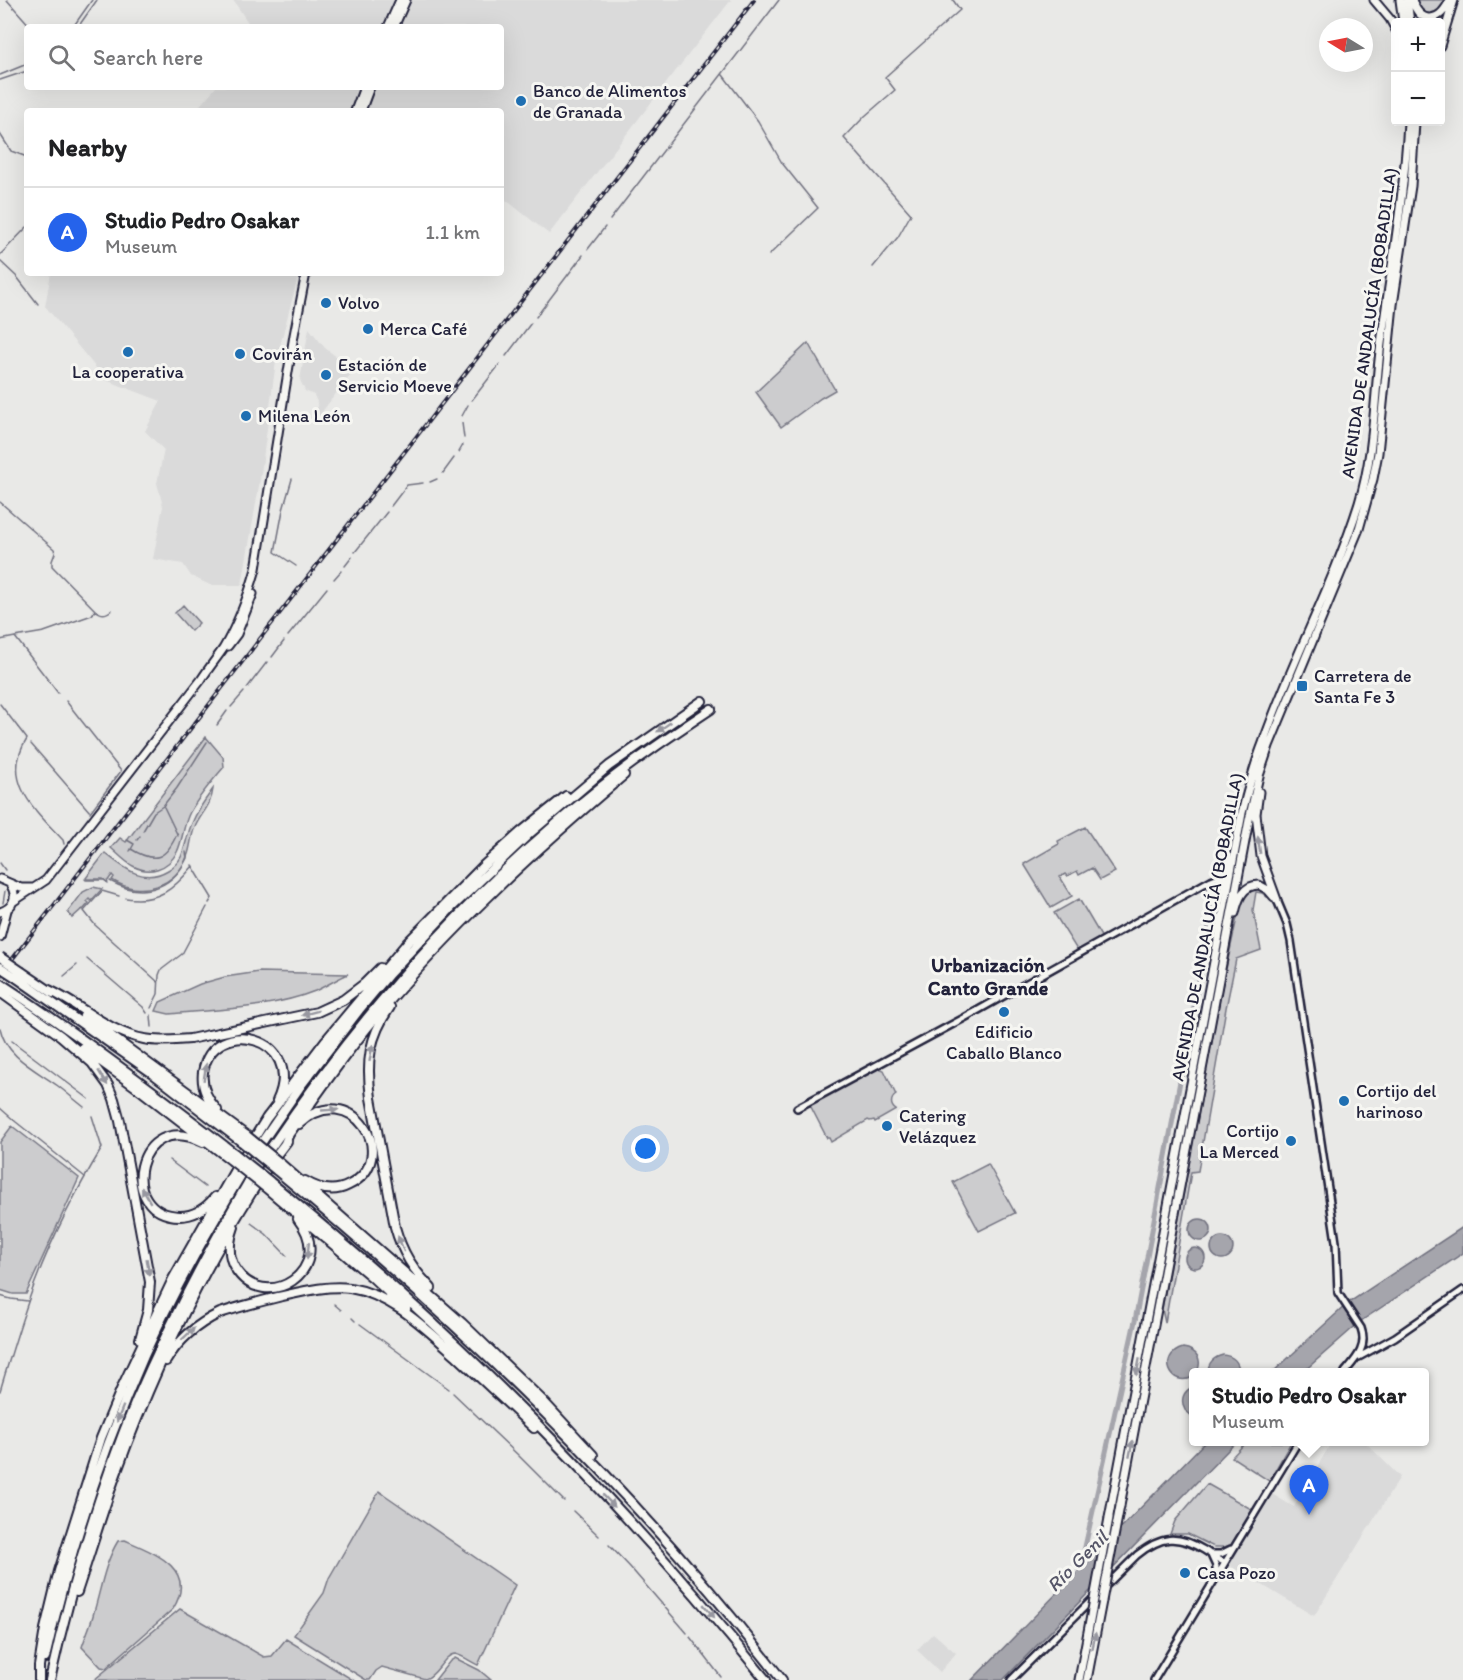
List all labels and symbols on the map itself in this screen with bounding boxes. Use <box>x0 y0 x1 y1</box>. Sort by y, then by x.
north arrow <box>1319 18 1373 72</box>
place label: Banco de Alimentos de Granada <box>533 80 686 123</box>
marker: Banco de Alimentos de Granada <box>514 94 528 108</box>
street label: AVENIDA DE ANDALUCÍA (BOBADILLA) <box>1336 166 1402 480</box>
place label: Volvo <box>338 292 380 314</box>
marker: Volvo <box>319 296 333 310</box>
place label: Merca Café <box>380 318 467 340</box>
marker: Merca Café <box>361 322 375 336</box>
place label: Covirán <box>252 343 312 365</box>
marker: La cooperativa <box>121 345 135 359</box>
marker: Covirán <box>233 347 247 361</box>
place label: Estación de Servicio Moeve <box>338 354 452 397</box>
place label: La cooperativa <box>72 361 185 383</box>
marker: Estación de Servicio Moeve <box>319 368 333 382</box>
place label: Milena León <box>258 405 350 427</box>
marker: Milena León <box>239 409 253 423</box>
place label: Carretera de Santa Fe 3 <box>1314 665 1412 708</box>
marker: Carretera de Santa Fe 3 <box>1295 679 1309 693</box>
one-way arrow <box>657 721 673 733</box>
street label: AVENIDA DE ANDALUCÍA (BOBADILLA) <box>1166 771 1248 1083</box>
one-way arrow <box>1255 835 1264 854</box>
district label: Urbanización Canto Grande <box>928 953 1049 1000</box>
marker: Edificio Caballo Blanco <box>997 1005 1011 1019</box>
one-way arrow <box>301 1009 319 1018</box>
place label: Edificio Caballo Blanco <box>946 1021 1062 1064</box>
one-way arrow <box>366 1043 375 1062</box>
one-way arrow <box>200 1062 209 1081</box>
one-way arrow <box>98 1070 109 1086</box>
place label: Cortijo del harinoso <box>1356 1080 1436 1123</box>
marker: Cortijo del harinoso <box>1337 1094 1351 1108</box>
place label: Catering Velázquez <box>899 1105 977 1148</box>
one-way arrow <box>321 1106 340 1115</box>
marker: Catering Velázquez <box>880 1119 894 1133</box>
place label: Cortijo La Merced <box>1200 1120 1279 1163</box>
your location <box>631 1134 660 1163</box>
marker: Cortijo La Merced <box>1284 1134 1298 1148</box>
one-way arrow <box>141 1187 152 1203</box>
one-way arrow <box>395 1235 405 1253</box>
one-way arrow <box>303 1242 313 1261</box>
one-way arrow <box>143 1257 152 1276</box>
one-way arrow <box>181 1327 196 1341</box>
one-way arrow <box>1133 1358 1142 1377</box>
one-way arrow <box>115 1406 125 1424</box>
one-way arrow <box>1126 1439 1135 1458</box>
pin: A <box>1290 1466 1328 1515</box>
one-way arrow <box>602 1494 616 1508</box>
water label: Río Genil <box>1041 1524 1114 1597</box>
place label: Casa Pozo <box>1197 1562 1276 1584</box>
marker: Casa Pozo <box>1178 1566 1192 1580</box>
one-way arrow <box>702 1603 715 1618</box>
one-way arrow <box>1090 1631 1099 1650</box>

